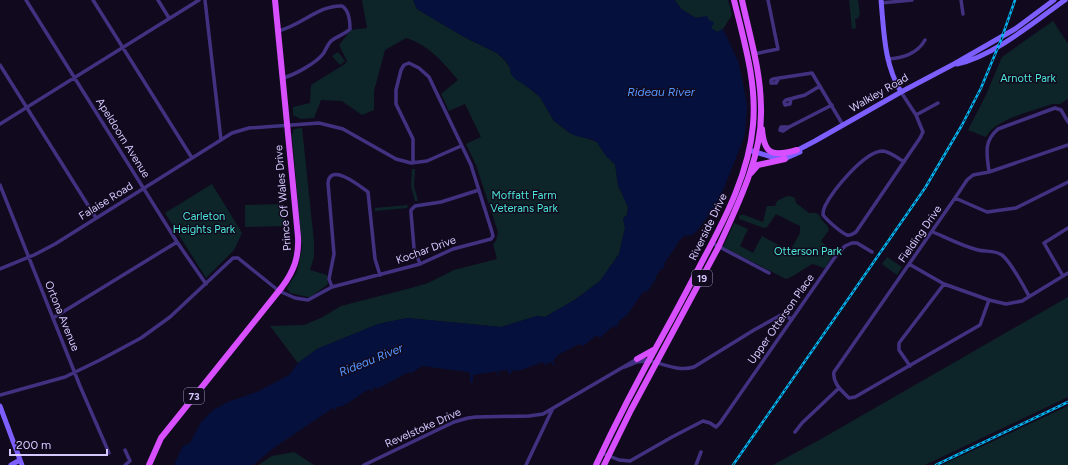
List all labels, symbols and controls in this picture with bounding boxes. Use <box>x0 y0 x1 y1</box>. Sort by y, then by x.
street label: Walkley Road <box>847 71 911 115</box>
park label: Arnott Park <box>1000 72 1056 85</box>
water label: Rideau River <box>627 85 696 99</box>
street label: Apeldoorn Avenue <box>93 96 153 180</box>
street label: Prince Of Wales Drive <box>272 145 294 251</box>
street label: Falaise Road <box>77 179 135 223</box>
park label: Moffatt Farm Veterans Park <box>490 189 558 215</box>
street label: Riverside Drive <box>686 191 730 263</box>
street label: Fielding Drive <box>896 203 944 265</box>
park label: Carleton Heights Park <box>173 210 236 236</box>
street label: Kochar Drive <box>394 233 458 267</box>
park label: Otterson Park <box>774 245 843 258</box>
road number: 19 <box>692 270 712 286</box>
street label: Upper Otterson Place <box>745 272 817 366</box>
street label: Ortona Avenue <box>42 279 82 353</box>
water label: Rideau River <box>337 340 406 379</box>
road number: 73 <box>184 388 204 404</box>
street label: Revelstoke Drive <box>383 405 463 451</box>
scale bar <box>10 431 107 457</box>
text: 200 m <box>16 438 51 452</box>

